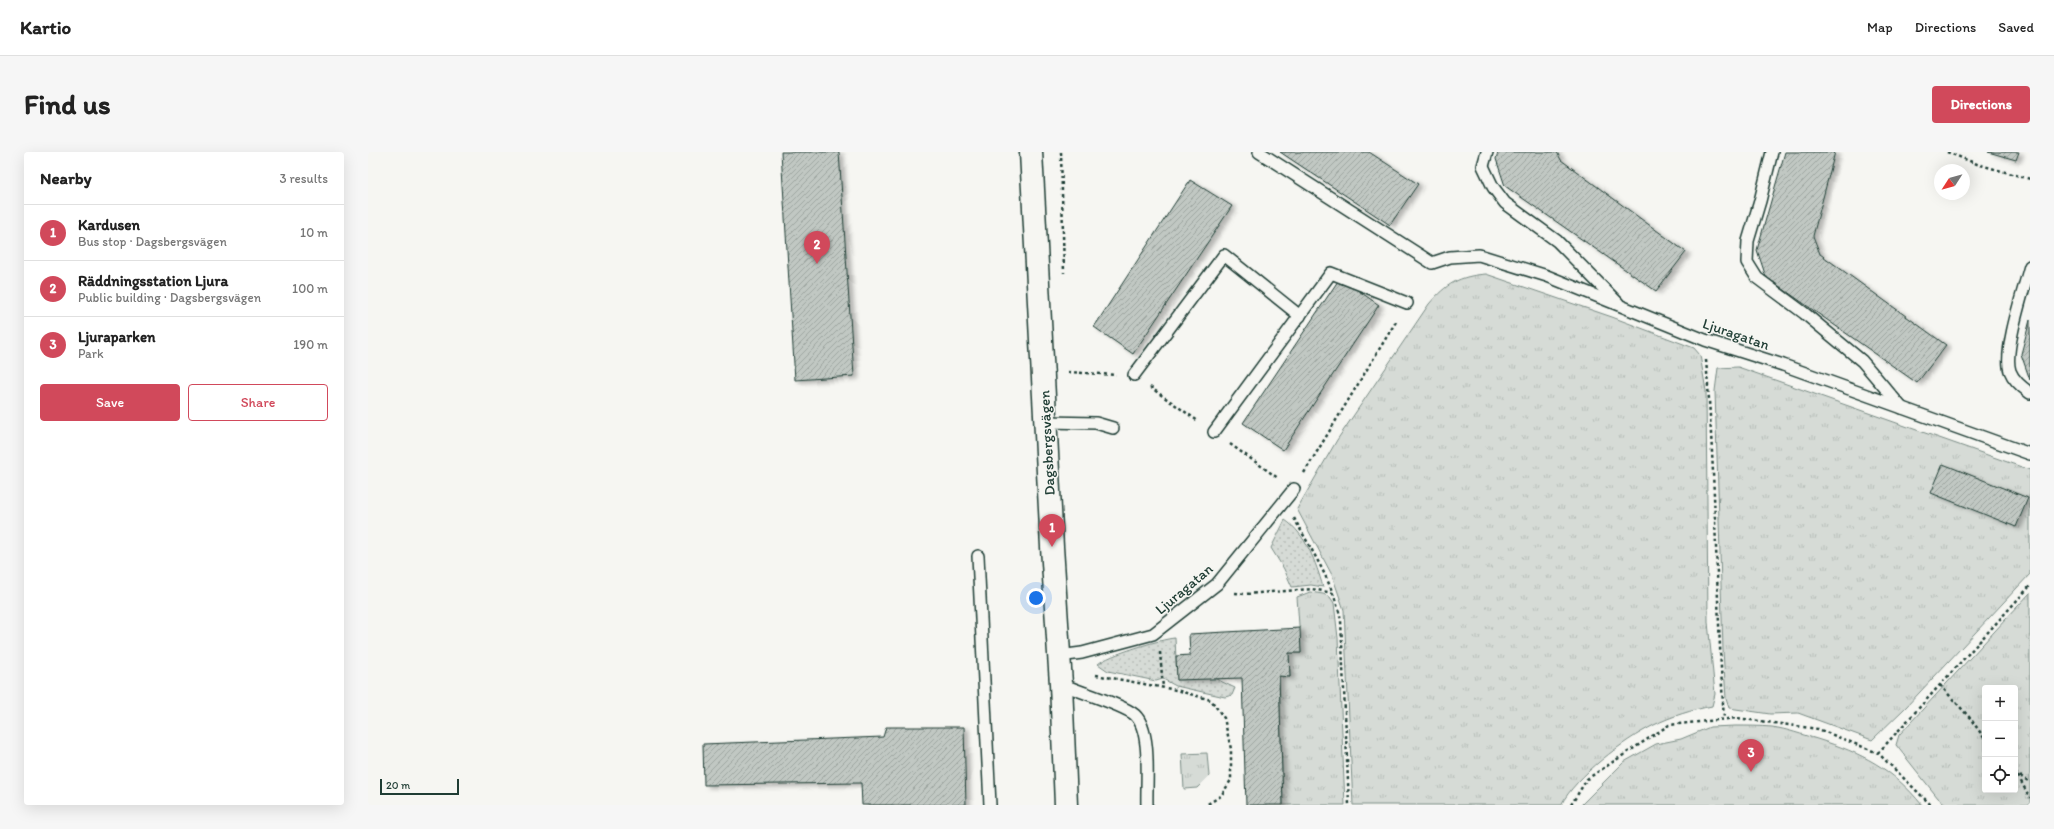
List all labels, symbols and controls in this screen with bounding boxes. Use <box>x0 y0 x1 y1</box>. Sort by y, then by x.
text: Kartio <box>20 16 71 39</box>
text: Map <box>1867 19 1893 36</box>
text: Directions <box>1915 19 1976 36</box>
text: Saved <box>1998 19 2034 36</box>
button: Directions <box>1932 86 2030 123</box>
text: Find us <box>24 87 111 121</box>
north arrow <box>1934 164 1970 200</box>
text: Nearby <box>40 168 92 188</box>
text: 3 results <box>279 171 328 186</box>
text: Kardusen <box>78 216 140 234</box>
text: 1 <box>50 225 56 240</box>
text: 10 m <box>300 225 328 240</box>
pin: 2 <box>804 231 830 264</box>
text: Bus stop · Dagsbergsvägen <box>78 234 227 249</box>
text: Räddningsstation Ljura <box>78 272 228 290</box>
text: 2 <box>50 281 56 296</box>
text: 100 m <box>292 281 328 296</box>
text: Public building · Dagsbergsvägen <box>78 290 261 305</box>
street label: Ljuragatan <box>1700 314 1772 354</box>
text: Ljuraparken <box>78 328 156 346</box>
text: 3 <box>49 337 57 352</box>
text: 190 m <box>293 337 328 352</box>
text: Park <box>78 346 104 361</box>
button: Save <box>40 384 180 421</box>
button: Share <box>188 384 328 421</box>
street label: Dagsbergsvägen <box>1035 389 1059 496</box>
pin: 1 <box>1039 514 1065 547</box>
street label: Ljuragatan <box>1152 560 1216 618</box>
your location <box>1026 588 1046 608</box>
map controls <box>1982 685 2018 793</box>
button: + <box>1982 685 2018 721</box>
button: − <box>1982 721 2018 757</box>
pin: 3 <box>1738 739 1764 772</box>
button: locate <box>1982 757 2018 793</box>
scale bar <box>380 777 459 796</box>
text: 20 m <box>386 779 410 792</box>

